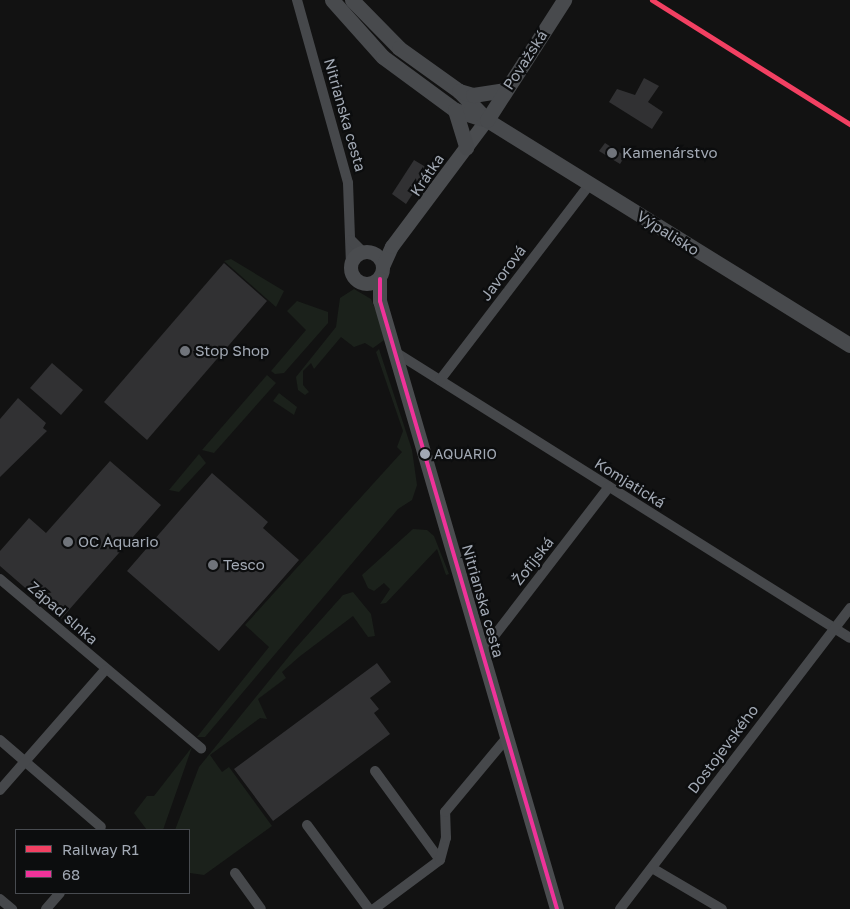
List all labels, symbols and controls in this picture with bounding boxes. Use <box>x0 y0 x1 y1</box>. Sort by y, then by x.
street label: Považská <box>499 27 551 93</box>
street label: Nitrianska cesta <box>320 56 370 174</box>
place label: Kamenárstvo <box>622 144 718 162</box>
marker: Kamenárstvo <box>606 147 618 159</box>
street label: Krátka <box>406 150 448 200</box>
street label: Výpalisko <box>634 207 702 259</box>
street label: Javorová <box>476 242 530 304</box>
place label: Stop Shop <box>195 342 269 360</box>
marker: Stop Shop <box>179 345 191 357</box>
place label: AQUARIO <box>434 446 497 462</box>
marker: AQUARIO <box>420 449 430 459</box>
street label: Komjatická <box>591 454 669 512</box>
place label: OC Aquario <box>78 533 159 551</box>
street label: Žofijská <box>509 533 557 589</box>
marker: OC Aquario <box>62 536 74 548</box>
street label: Nitrianska cesta <box>458 542 508 660</box>
place label: Tesco <box>223 556 265 574</box>
marker: Tesco <box>207 559 219 571</box>
street label: Západ slnka <box>24 578 102 648</box>
street label: Dostojevského <box>684 701 762 797</box>
legend <box>15 829 190 894</box>
text: Railway R1 <box>62 840 139 858</box>
text: 68 <box>62 865 80 883</box>

